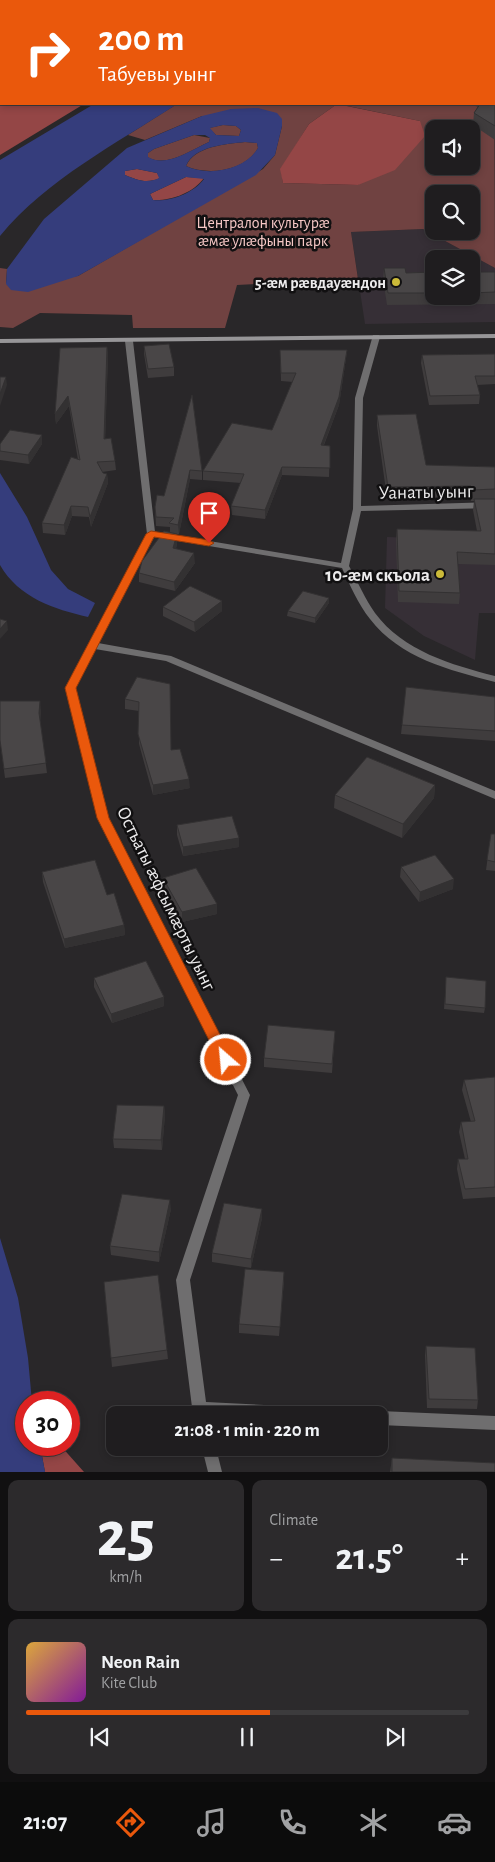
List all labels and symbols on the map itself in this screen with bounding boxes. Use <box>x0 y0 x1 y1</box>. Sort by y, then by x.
park label: Централон культурæ æмæ улæфыны парк <box>196 215 330 250</box>
place label: 5-æм рӕвдауӕндон <box>255 275 386 292</box>
marker: 5-æм рӕвдауӕндон <box>390 276 402 288</box>
street label: Уанаты уынг <box>379 482 474 503</box>
pin <box>188 492 230 543</box>
place label: 10-æм скъола <box>325 566 430 585</box>
marker: 10-æм скъола <box>434 568 446 580</box>
street label: Остъаты æфсымæрты уынг <box>113 804 219 994</box>
position arrow <box>199 1033 251 1085</box>
speed limit sign: 30 <box>15 1391 80 1456</box>

